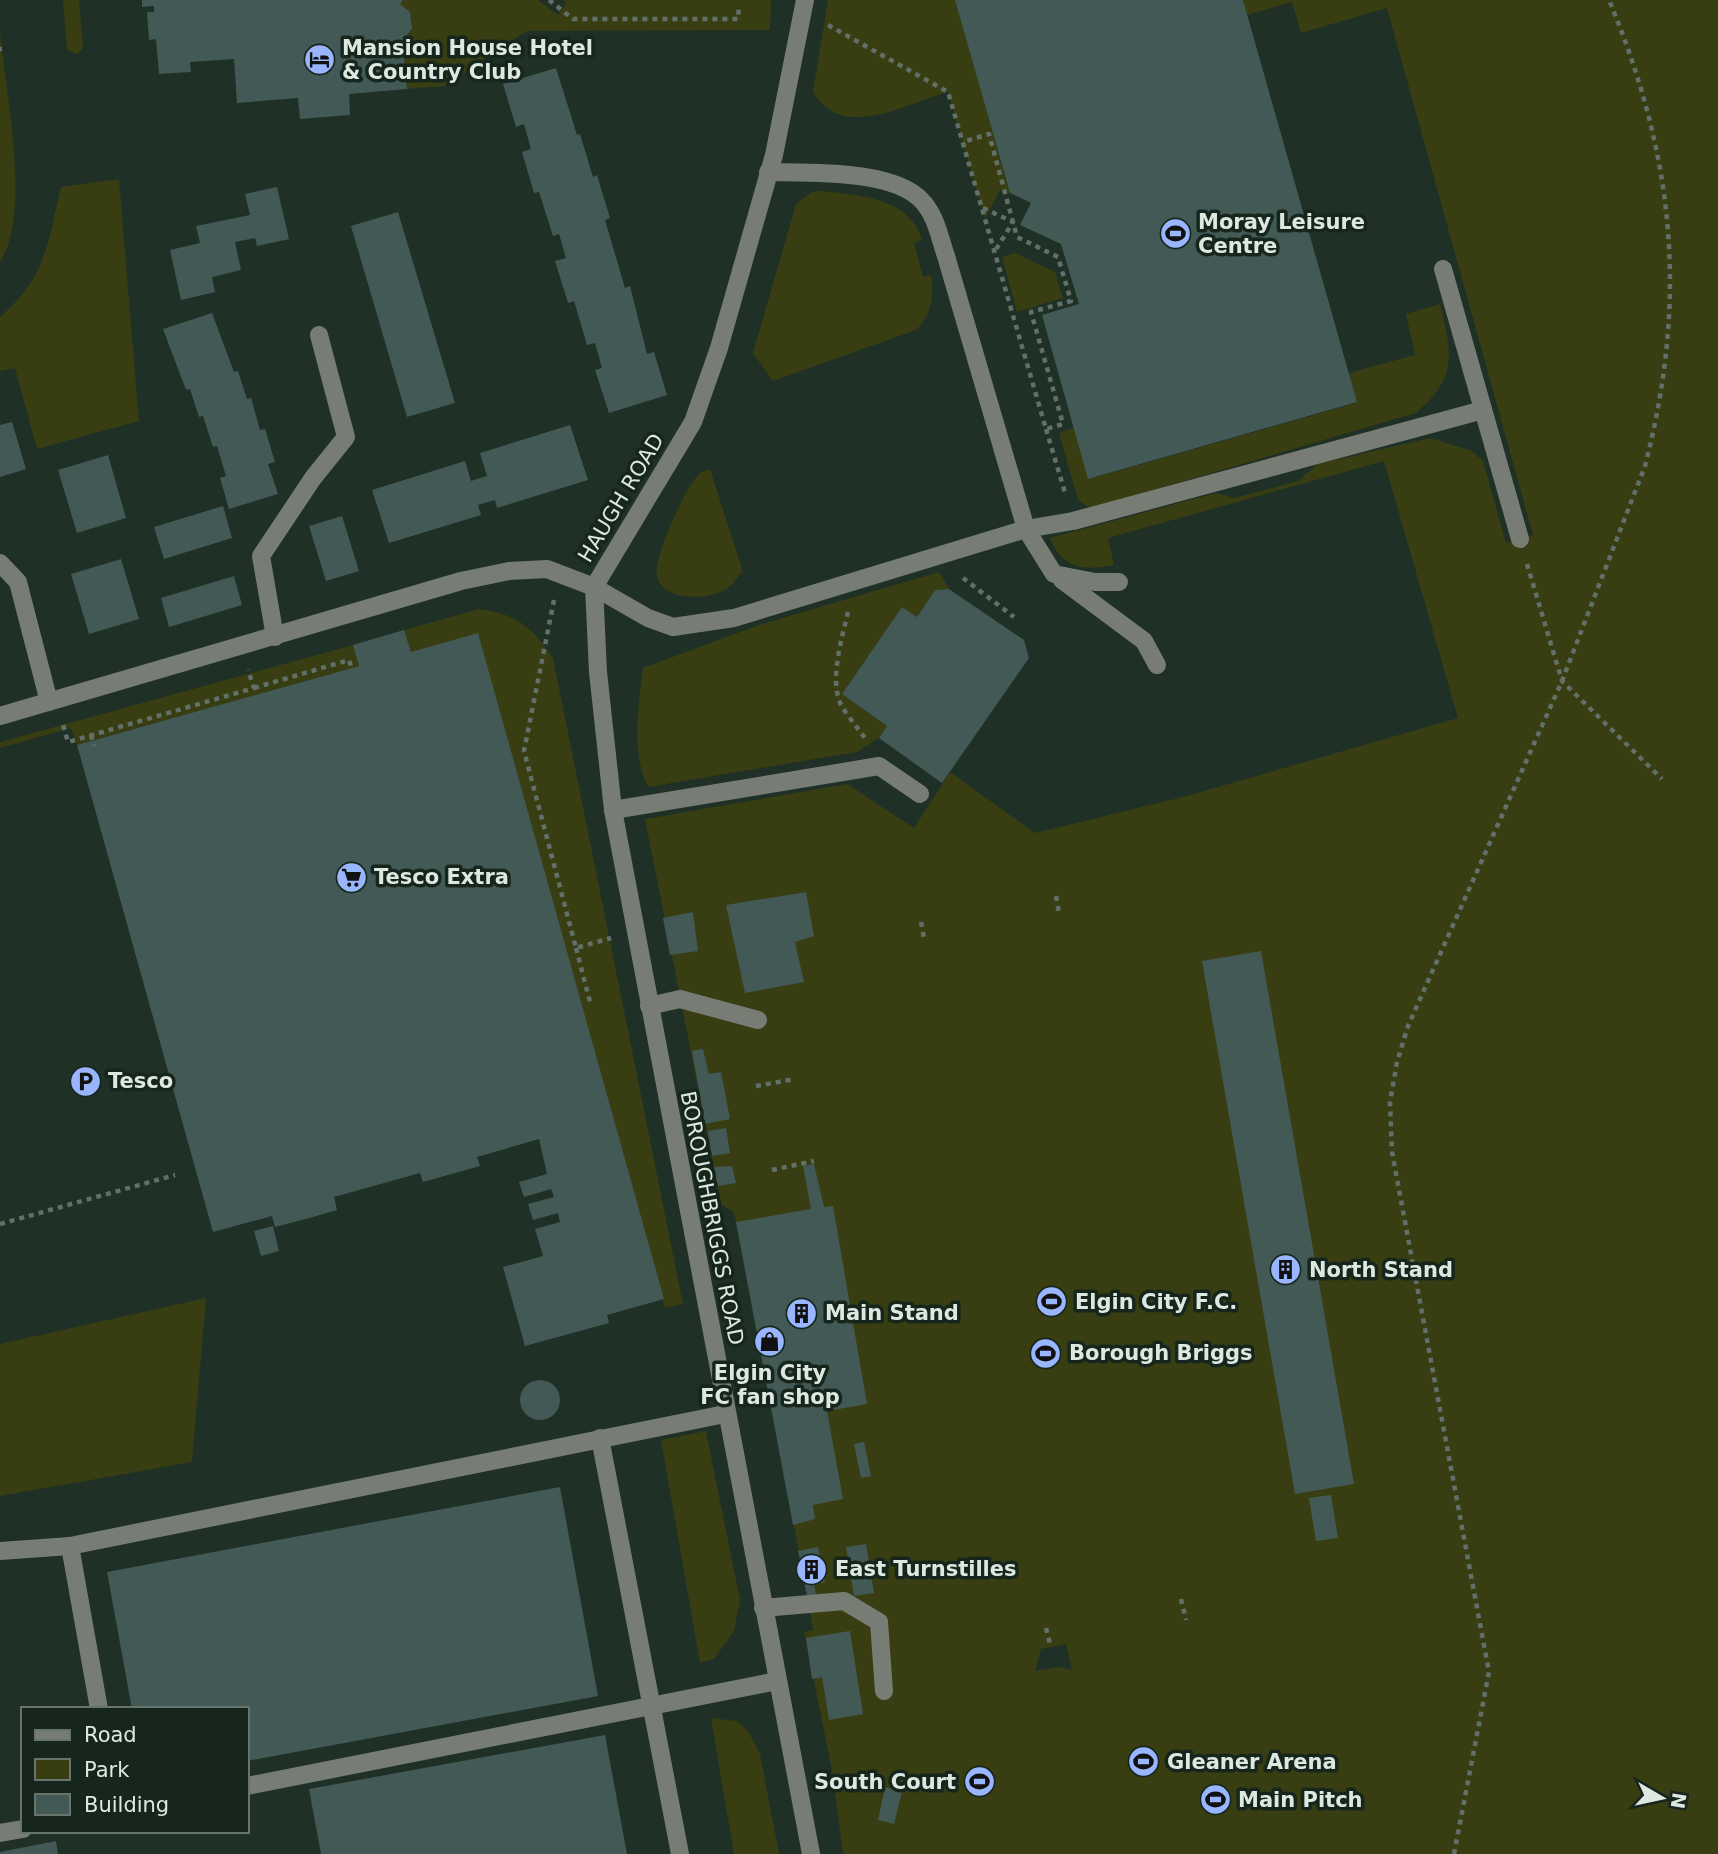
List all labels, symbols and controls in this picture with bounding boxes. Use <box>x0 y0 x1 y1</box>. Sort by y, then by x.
place label: Mansion House Hotel & Country Club <box>342 36 593 84</box>
hotel icon: Mansion House Hotel & Country Club <box>302 43 336 77</box>
place label: Moray Leisure Centre <box>1198 210 1365 258</box>
sports icon: Moray Leisure Centre <box>1158 217 1192 251</box>
street label: HAUGH ROAD <box>573 429 669 567</box>
supermarket icon: Tesco Extra <box>334 860 368 894</box>
place label: Tesco Extra <box>374 865 509 889</box>
parking icon: Tesco <box>68 1064 102 1098</box>
place label: Tesco <box>108 1069 173 1093</box>
street label: BOROUGHBRIGGS ROAD <box>676 1089 748 1347</box>
building icon: North Stand <box>1269 1253 1303 1287</box>
place label: North Stand <box>1309 1258 1453 1282</box>
sports icon: Elgin City F.C. <box>1035 1285 1069 1319</box>
place label: Elgin City F.C. <box>1075 1290 1237 1314</box>
building icon: Main Stand <box>785 1296 819 1330</box>
place label: Main Stand <box>825 1301 959 1325</box>
shop icon: Elgin City FC fan shop <box>753 1324 787 1358</box>
sports icon: Borough Briggs <box>1029 1336 1063 1370</box>
place label: Borough Briggs <box>1069 1341 1253 1365</box>
place label: Elgin City FC fan shop <box>700 1361 840 1409</box>
building icon: East Turnstilles <box>795 1552 829 1586</box>
place label: East Turnstilles <box>835 1557 1017 1581</box>
legend <box>21 1707 248 1833</box>
text: Road <box>84 1723 137 1747</box>
sports icon: Gleaner Arena <box>1127 1745 1161 1779</box>
place label: Gleaner Arena <box>1167 1750 1337 1774</box>
text: Park <box>84 1758 130 1782</box>
north arrow <box>1627 1763 1697 1833</box>
sports icon: South Court <box>962 1765 996 1799</box>
place label: South Court <box>814 1770 956 1794</box>
sports icon: Main Pitch <box>1198 1783 1232 1817</box>
place label: Main Pitch <box>1238 1788 1363 1812</box>
text: N <box>1667 1791 1691 1810</box>
text: Building <box>84 1793 169 1817</box>

